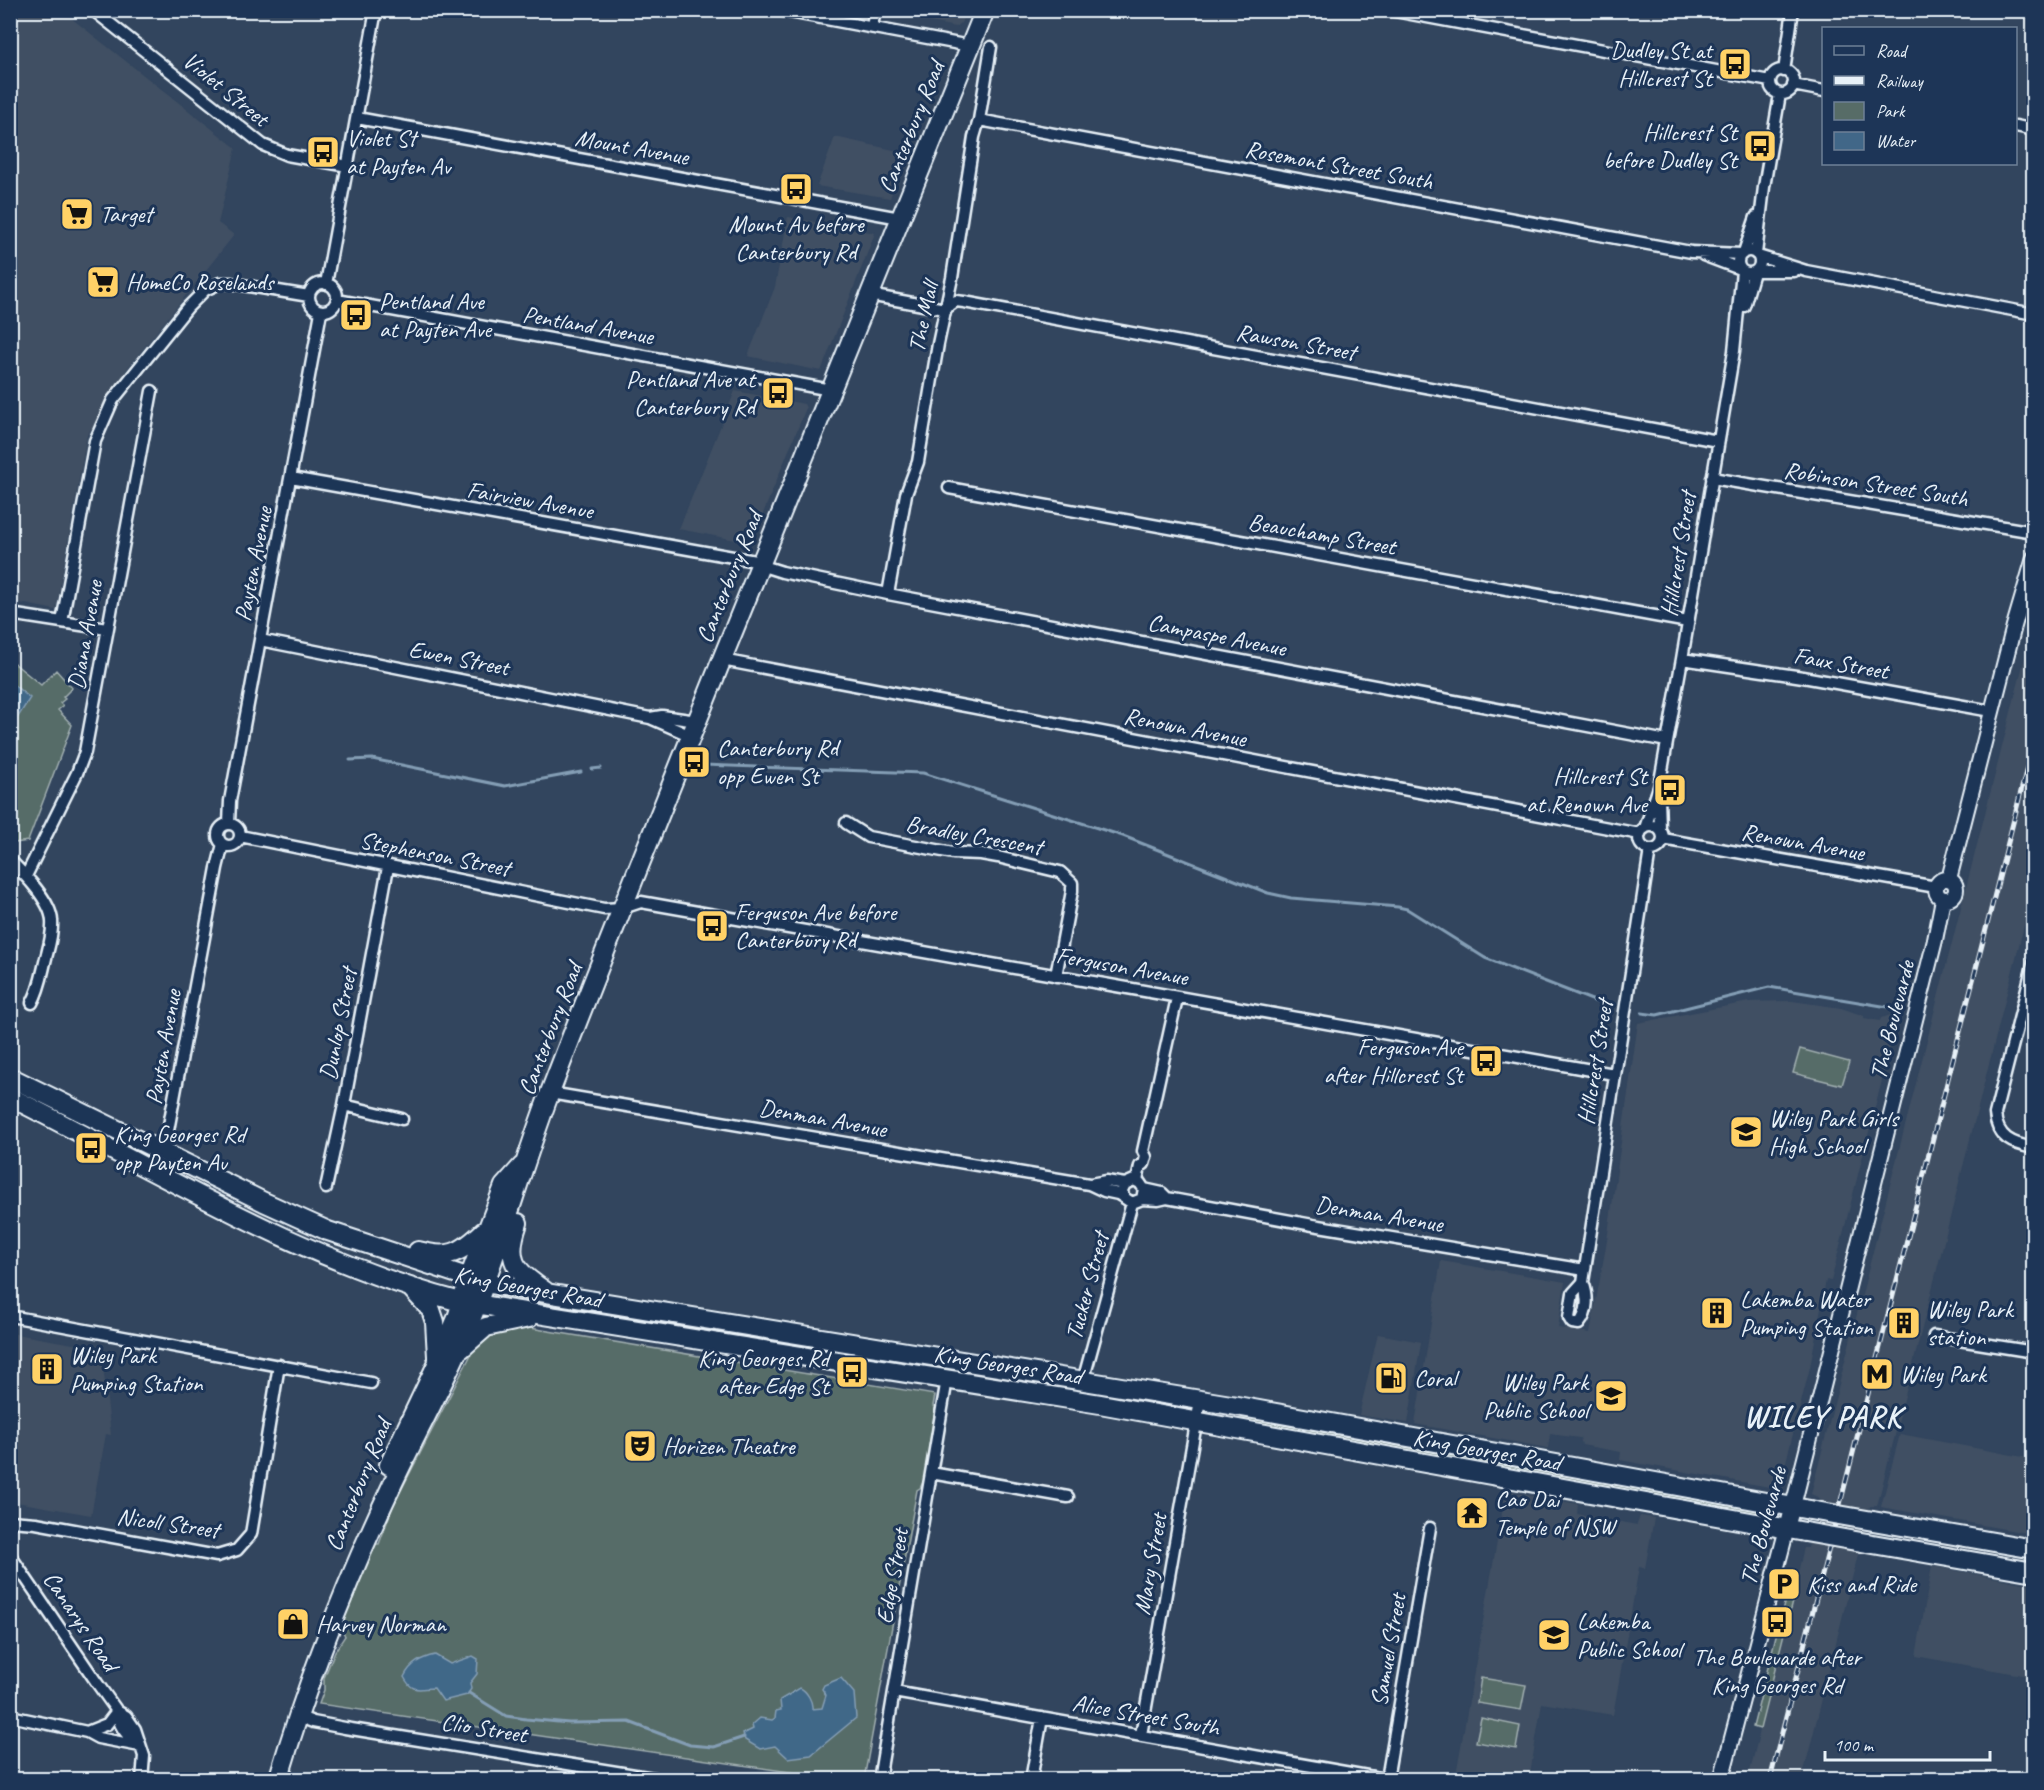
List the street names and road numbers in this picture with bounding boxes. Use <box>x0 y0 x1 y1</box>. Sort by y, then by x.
street label: Violet Street <box>177 45 277 134</box>
street label: Canterbury Road <box>871 54 952 197</box>
street label: Mount Avenue <box>573 122 693 172</box>
street label: Rosemont Street South <box>1243 134 1436 196</box>
street label: The Mall <box>901 275 946 355</box>
street label: Pentland Avenue <box>520 299 658 352</box>
street label: Rawson Street <box>1234 317 1361 368</box>
street label: Robinson Street South <box>1782 455 1971 514</box>
street label: Fairview Avenue <box>465 474 597 526</box>
street label: Hillcrest Street <box>1653 486 1703 619</box>
street label: Payten Avenue <box>227 502 279 624</box>
street label: Canterbury Road <box>689 504 770 647</box>
street label: Beauchamp Street <box>1246 506 1400 562</box>
street label: Diana Avenue <box>61 576 110 692</box>
street label: Campaspe Avenue <box>1145 607 1291 664</box>
street label: Ewen Street <box>407 634 513 683</box>
street label: Faux Street <box>1791 640 1893 686</box>
street label: Renown Avenue <box>1121 700 1251 754</box>
street label: Bradley Crescent <box>904 808 1047 862</box>
street label: Renown Avenue <box>1739 816 1869 868</box>
street label: Stephenson Street <box>358 825 515 884</box>
street label: Ferguson Avenue <box>1054 940 1192 993</box>
street label: Canterbury Road <box>511 955 590 1099</box>
street label: The Boulevarde <box>1863 955 1922 1082</box>
street label: Dunlop Street <box>312 963 364 1082</box>
street label: Payten Avenue <box>138 985 188 1107</box>
street label: Hillcrest Street <box>1570 994 1620 1127</box>
street label: Denman Avenue <box>757 1092 891 1144</box>
street label: Denman Avenue <box>1313 1189 1447 1239</box>
street label: Tucker Street <box>1058 1226 1116 1343</box>
street label: King Georges Road <box>452 1259 608 1315</box>
street label: King Georges Road <box>932 1338 1088 1392</box>
street label: Canterbury Road <box>318 1412 399 1555</box>
street label: King Georges Road <box>1411 1422 1567 1478</box>
street label: The Boulevarde <box>1733 1461 1794 1588</box>
street label: Nicoll Street <box>115 1501 224 1545</box>
street label: Mary Street <box>1126 1509 1174 1617</box>
street label: Edge Street <box>869 1524 915 1626</box>
street label: Canarys Road <box>37 1565 127 1680</box>
street label: Samuel Street <box>1363 1589 1413 1709</box>
street label: Alice Street South <box>1070 1687 1223 1743</box>
street label: Clio Street <box>439 1706 531 1750</box>

